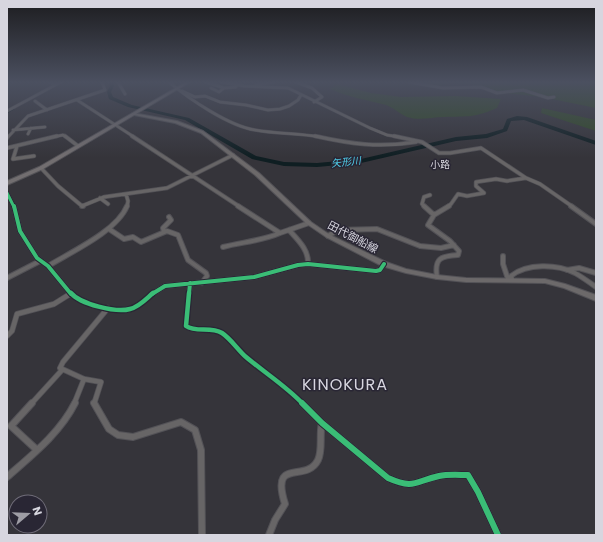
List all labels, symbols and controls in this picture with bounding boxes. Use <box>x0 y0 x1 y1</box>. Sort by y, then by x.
water label: 矢形川 <box>330 153 363 171</box>
district label: 小路 <box>430 157 450 172</box>
street label: 田代御船線 <box>325 217 381 257</box>
district label: KINOKURA <box>302 373 388 396</box>
north arrow <box>8 494 48 534</box>
text: N <box>29 504 46 517</box>

